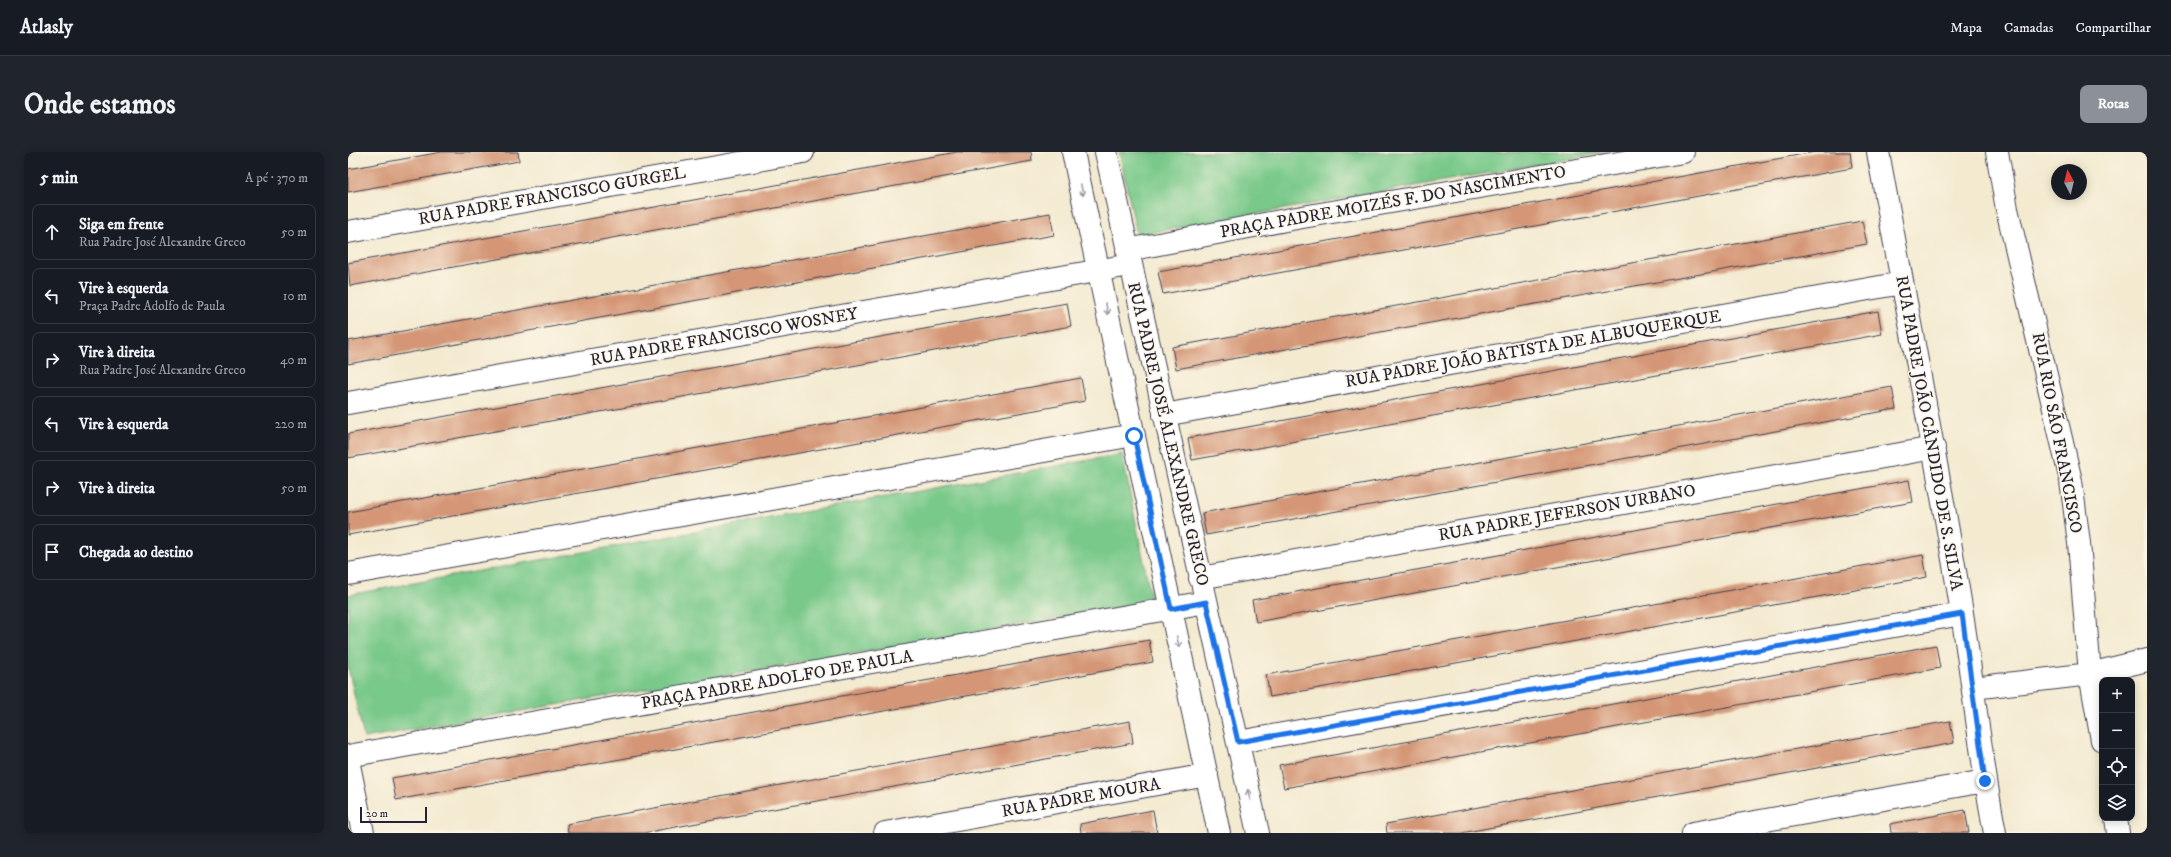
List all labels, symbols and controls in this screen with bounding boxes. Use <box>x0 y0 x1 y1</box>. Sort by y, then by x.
text: Atlasly <box>20 16 73 39</box>
text: Mapa <box>1950 19 1982 37</box>
text: Camadas <box>2004 19 2053 37</box>
text: Compartilhar <box>2075 19 2151 37</box>
button: Rotas <box>2080 85 2147 123</box>
text: Onde estamos <box>24 87 176 122</box>
street label: PRAÇA PADRE MOIZÉS F. DO NASCIMENTO <box>1218 161 1568 243</box>
street label: RUA PADRE FRANCISCO GURGEL <box>417 162 687 230</box>
north arrow <box>2051 164 2087 200</box>
text: 5 min <box>40 167 78 189</box>
text: A pé · 370 m <box>245 170 308 186</box>
one-way arrow <box>1078 183 1086 196</box>
text: Siga em frente <box>79 215 164 234</box>
icon: ahead <box>41 221 63 243</box>
text: 50 m <box>281 224 307 240</box>
text: Rua Padre José Alexandre Greco <box>79 234 245 250</box>
street label: RUA PADRE JOÃO CÂNDIDO DE S. SILVA <box>1890 274 1969 592</box>
text: Vire à esquerda <box>79 279 168 298</box>
street label: RUA PADRE JOSÉ ALEXANDRE GRECO <box>1122 280 1214 588</box>
icon: left <box>41 285 63 307</box>
text: 10 m <box>283 288 307 304</box>
text: Praça Padre Adolfo de Paula <box>79 298 225 314</box>
one-way arrow <box>1104 302 1112 315</box>
street label: RUA PADRE FRANCISCO WOSNEY <box>588 303 860 371</box>
street label: RUA PADRE JOÃO BATISTA DE ALBUQUERQUE <box>1343 304 1723 393</box>
street label: RUA RIO SÃO FRANCISCO <box>2027 330 2088 535</box>
text: Vire à direita <box>79 343 155 362</box>
icon: right <box>41 349 63 371</box>
text: 40 m <box>280 352 307 368</box>
text: Rua Padre José Alexandre Greco <box>79 362 245 378</box>
icon: left <box>41 413 63 435</box>
text: Vire à esquerda <box>79 415 168 434</box>
text: 220 m <box>275 416 307 432</box>
route start <box>1125 427 1143 445</box>
icon: right <box>41 477 63 499</box>
text: Vire à direita <box>79 479 155 498</box>
text: 50 m <box>281 480 307 496</box>
street label: RUA PADRE JEFERSON URBANO <box>1437 480 1697 546</box>
icon: arrive <box>41 541 63 563</box>
text: Chegada ao destino <box>79 543 193 562</box>
one-way arrow <box>1175 635 1183 648</box>
street label: PRAÇA PADRE ADOLFO DE PAULA <box>639 645 915 715</box>
map controls <box>2099 677 2135 821</box>
button: + <box>2099 677 2135 713</box>
button: − <box>2099 713 2135 749</box>
button: locate <box>2099 749 2135 785</box>
route end <box>1976 772 1994 790</box>
street label: RUA PADRE MOURA <box>1000 773 1162 823</box>
button: layers <box>2099 785 2135 821</box>
one-way arrow <box>1245 789 1253 802</box>
scale bar <box>360 805 427 824</box>
text: 20 m <box>366 807 388 821</box>

